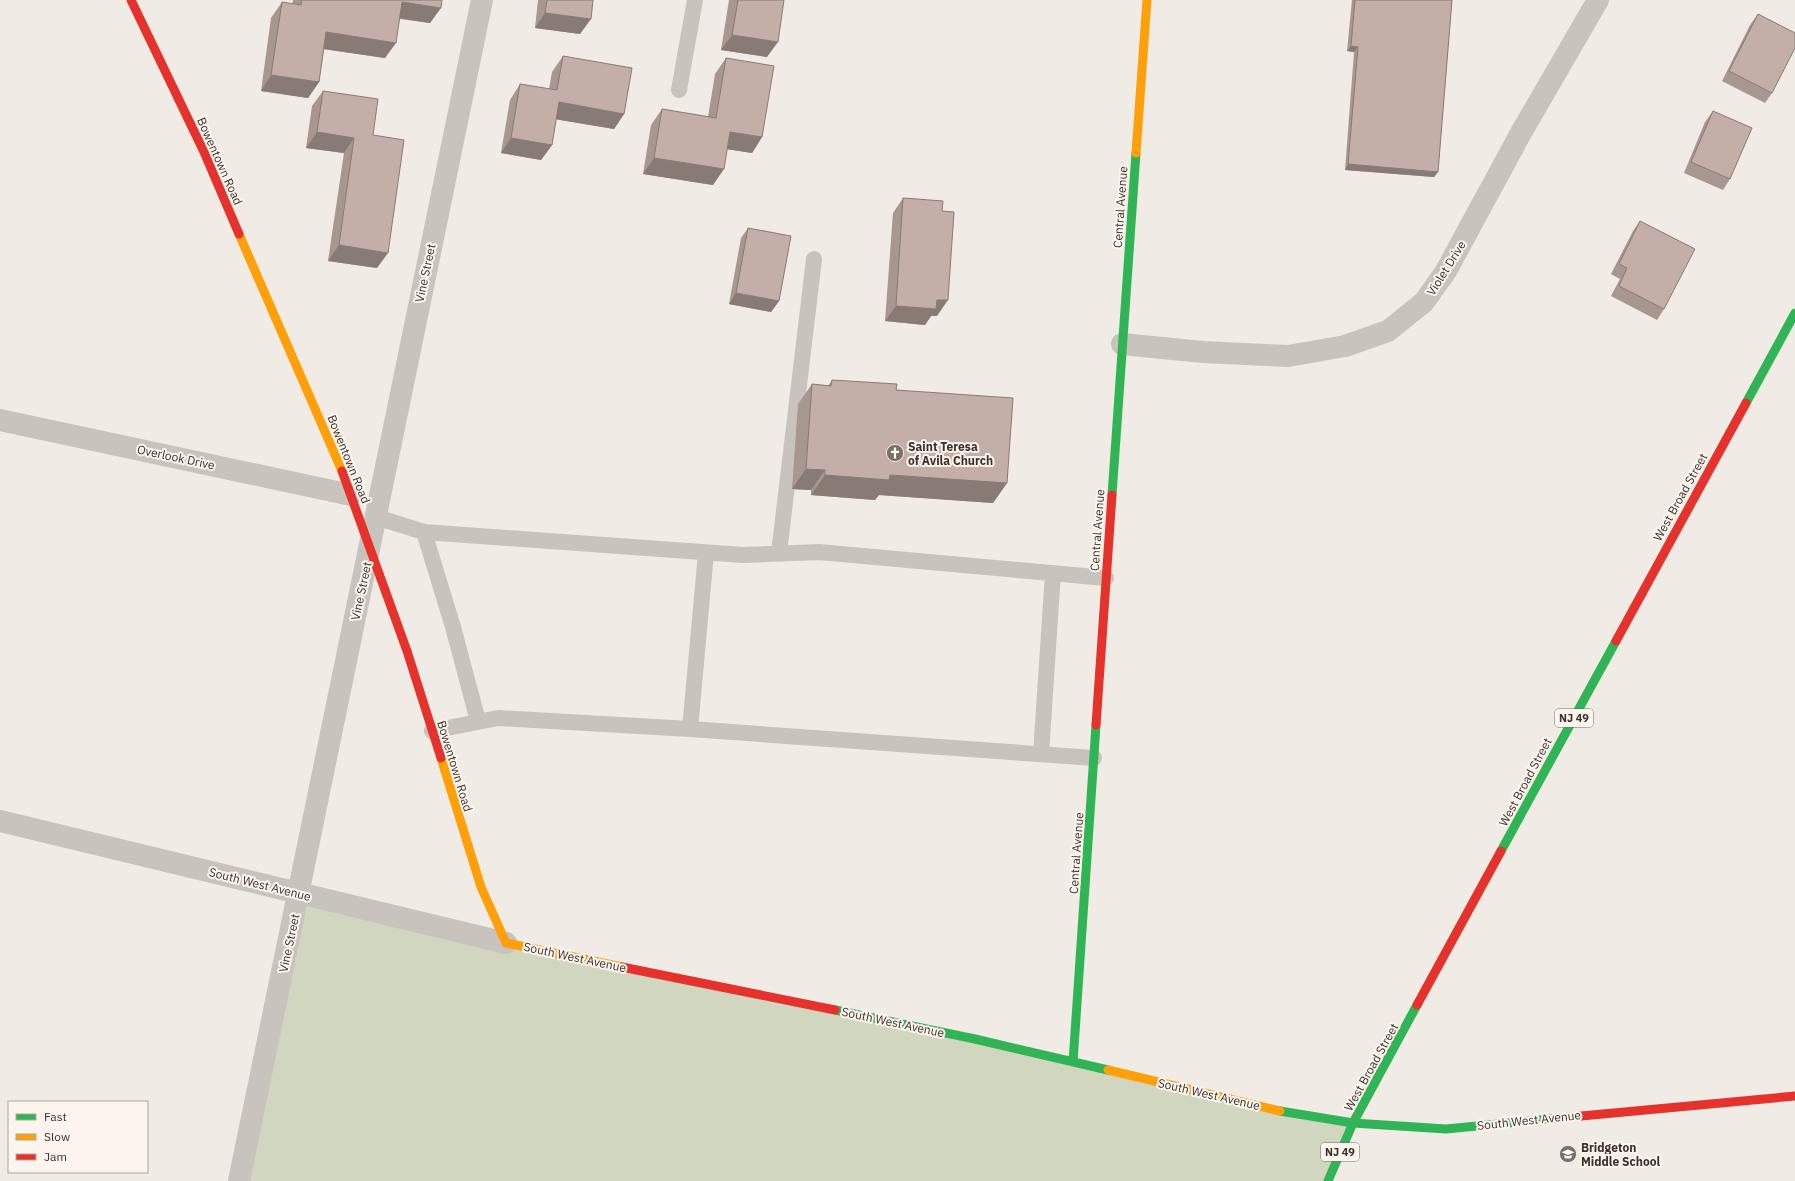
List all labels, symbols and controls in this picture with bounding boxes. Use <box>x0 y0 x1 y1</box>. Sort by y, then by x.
street label: Bowentown Road <box>194 115 246 207</box>
street label: Central Avenue <box>1110 165 1130 248</box>
street label: Violet Drive <box>1423 237 1469 298</box>
street label: Vine Street <box>411 242 439 304</box>
street label: Bowentown Road <box>324 412 374 506</box>
place label: Saint Teresa of Avila Church <box>908 439 993 468</box>
street label: Overlook Drive <box>136 441 217 473</box>
church icon: Saint Teresa of Avila Church <box>885 443 905 463</box>
street label: West Broad Street <box>1650 451 1710 543</box>
street label: Central Avenue <box>1087 488 1107 571</box>
street label: Vine Street <box>347 560 375 622</box>
road number: NJ 49 <box>1555 709 1593 727</box>
street label: Bowentown Road <box>434 719 476 813</box>
street label: West Broad Street <box>1495 735 1555 829</box>
street label: Central Avenue <box>1066 811 1086 894</box>
street label: South West Avenue <box>208 864 313 904</box>
street label: Vine Street <box>275 912 303 974</box>
street label: South West Avenue <box>522 939 628 975</box>
street label: South West Avenue <box>840 1004 946 1040</box>
street label: West Broad Street <box>1341 1021 1401 1113</box>
street label: South West Avenue <box>1156 1075 1262 1113</box>
legend <box>8 1101 148 1173</box>
street label: South West Avenue <box>1476 1107 1582 1133</box>
text: Fast <box>44 1109 67 1124</box>
text: Slow <box>44 1129 70 1144</box>
place label: Bridgeton Middle School <box>1581 1140 1660 1169</box>
road number: NJ 49 <box>1321 1143 1359 1161</box>
school or university icon: Bridgeton Middle School <box>1558 1144 1578 1164</box>
text: Jam <box>44 1149 67 1164</box>

